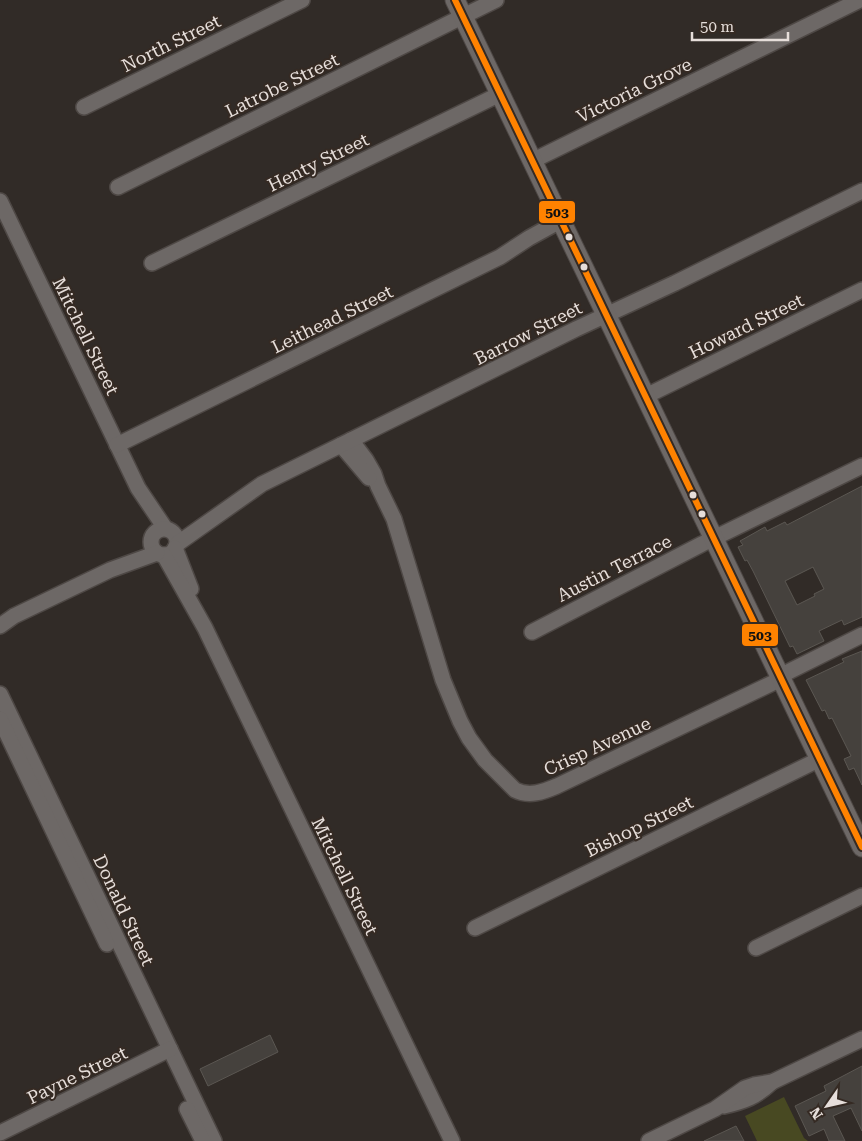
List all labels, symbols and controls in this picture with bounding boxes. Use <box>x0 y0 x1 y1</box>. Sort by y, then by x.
street label: North Street <box>118 10 224 76</box>
scale bar <box>692 10 788 42</box>
text: 50 m <box>700 18 735 36</box>
street label: Latrobe Street <box>222 48 342 122</box>
street label: Victoria Grove <box>573 53 695 127</box>
street label: Henty Street <box>264 128 372 196</box>
line badge: 503 <box>538 200 576 224</box>
text: 503 <box>545 204 569 220</box>
unlabelled marker <box>564 232 574 242</box>
unlabelled marker <box>579 262 589 272</box>
street label: Mitchell Street <box>48 274 124 398</box>
street label: Leithead Street <box>268 280 396 357</box>
street label: Howard Street <box>685 289 807 363</box>
street label: Barrow Street <box>471 297 586 369</box>
unlabelled marker <box>688 490 698 500</box>
unlabelled marker <box>697 509 707 519</box>
street label: Austin Terrace <box>553 530 675 606</box>
line badge: 503 <box>741 623 779 647</box>
text: 503 <box>748 627 772 643</box>
street label: Crisp Avenue <box>540 712 654 780</box>
street label: Bishop Street <box>582 791 696 861</box>
street label: Mitchell Street <box>307 814 383 938</box>
street label: Donald Street <box>89 851 159 969</box>
street label: Payne Street <box>24 1042 131 1108</box>
north arrow <box>802 1081 852 1131</box>
text: N <box>806 1104 826 1122</box>

